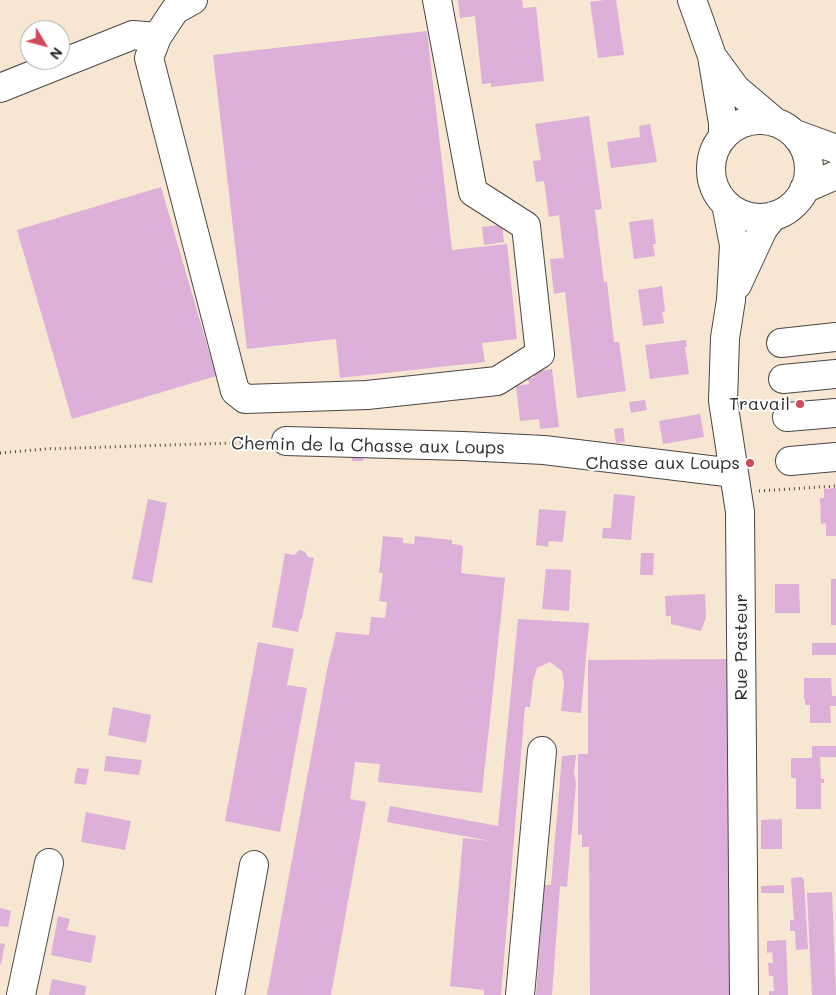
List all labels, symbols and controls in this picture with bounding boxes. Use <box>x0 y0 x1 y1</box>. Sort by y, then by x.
north arrow <box>20 20 70 70</box>
text: N <box>46 44 67 64</box>
place label: Travail <box>729 393 790 415</box>
marker: Travail <box>794 398 806 410</box>
street label: Chemin de la Chasse aux Loups <box>231 433 505 459</box>
place label: Chasse aux Loups <box>586 452 740 474</box>
marker: Chasse aux Loups <box>744 457 756 469</box>
street label: Rue Pasteur <box>730 593 752 701</box>

